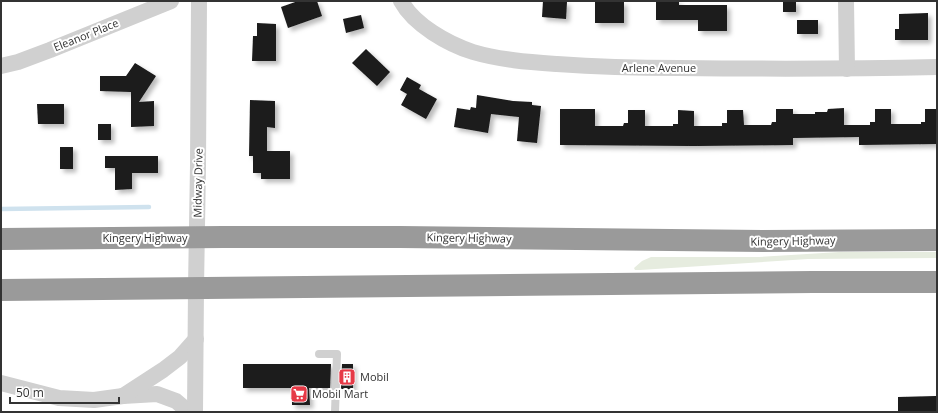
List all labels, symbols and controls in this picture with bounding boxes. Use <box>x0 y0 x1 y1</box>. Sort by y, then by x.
street label: Eleanor Place <box>51 15 121 54</box>
street label: Arlene Avenue <box>622 60 696 75</box>
street label: Midway Drive <box>189 148 206 218</box>
street label: Kingery Highway <box>426 229 512 246</box>
street label: Kingery Highway <box>102 230 188 245</box>
street label: Kingery Highway <box>750 232 836 249</box>
building icon: Mobil <box>337 367 357 387</box>
place label: Mobil <box>360 369 389 384</box>
scale bar <box>10 379 119 405</box>
text: 50 m <box>16 384 44 401</box>
supermarket icon: Mobil Mart <box>289 384 309 404</box>
place label: Mobil Mart <box>312 386 368 401</box>

